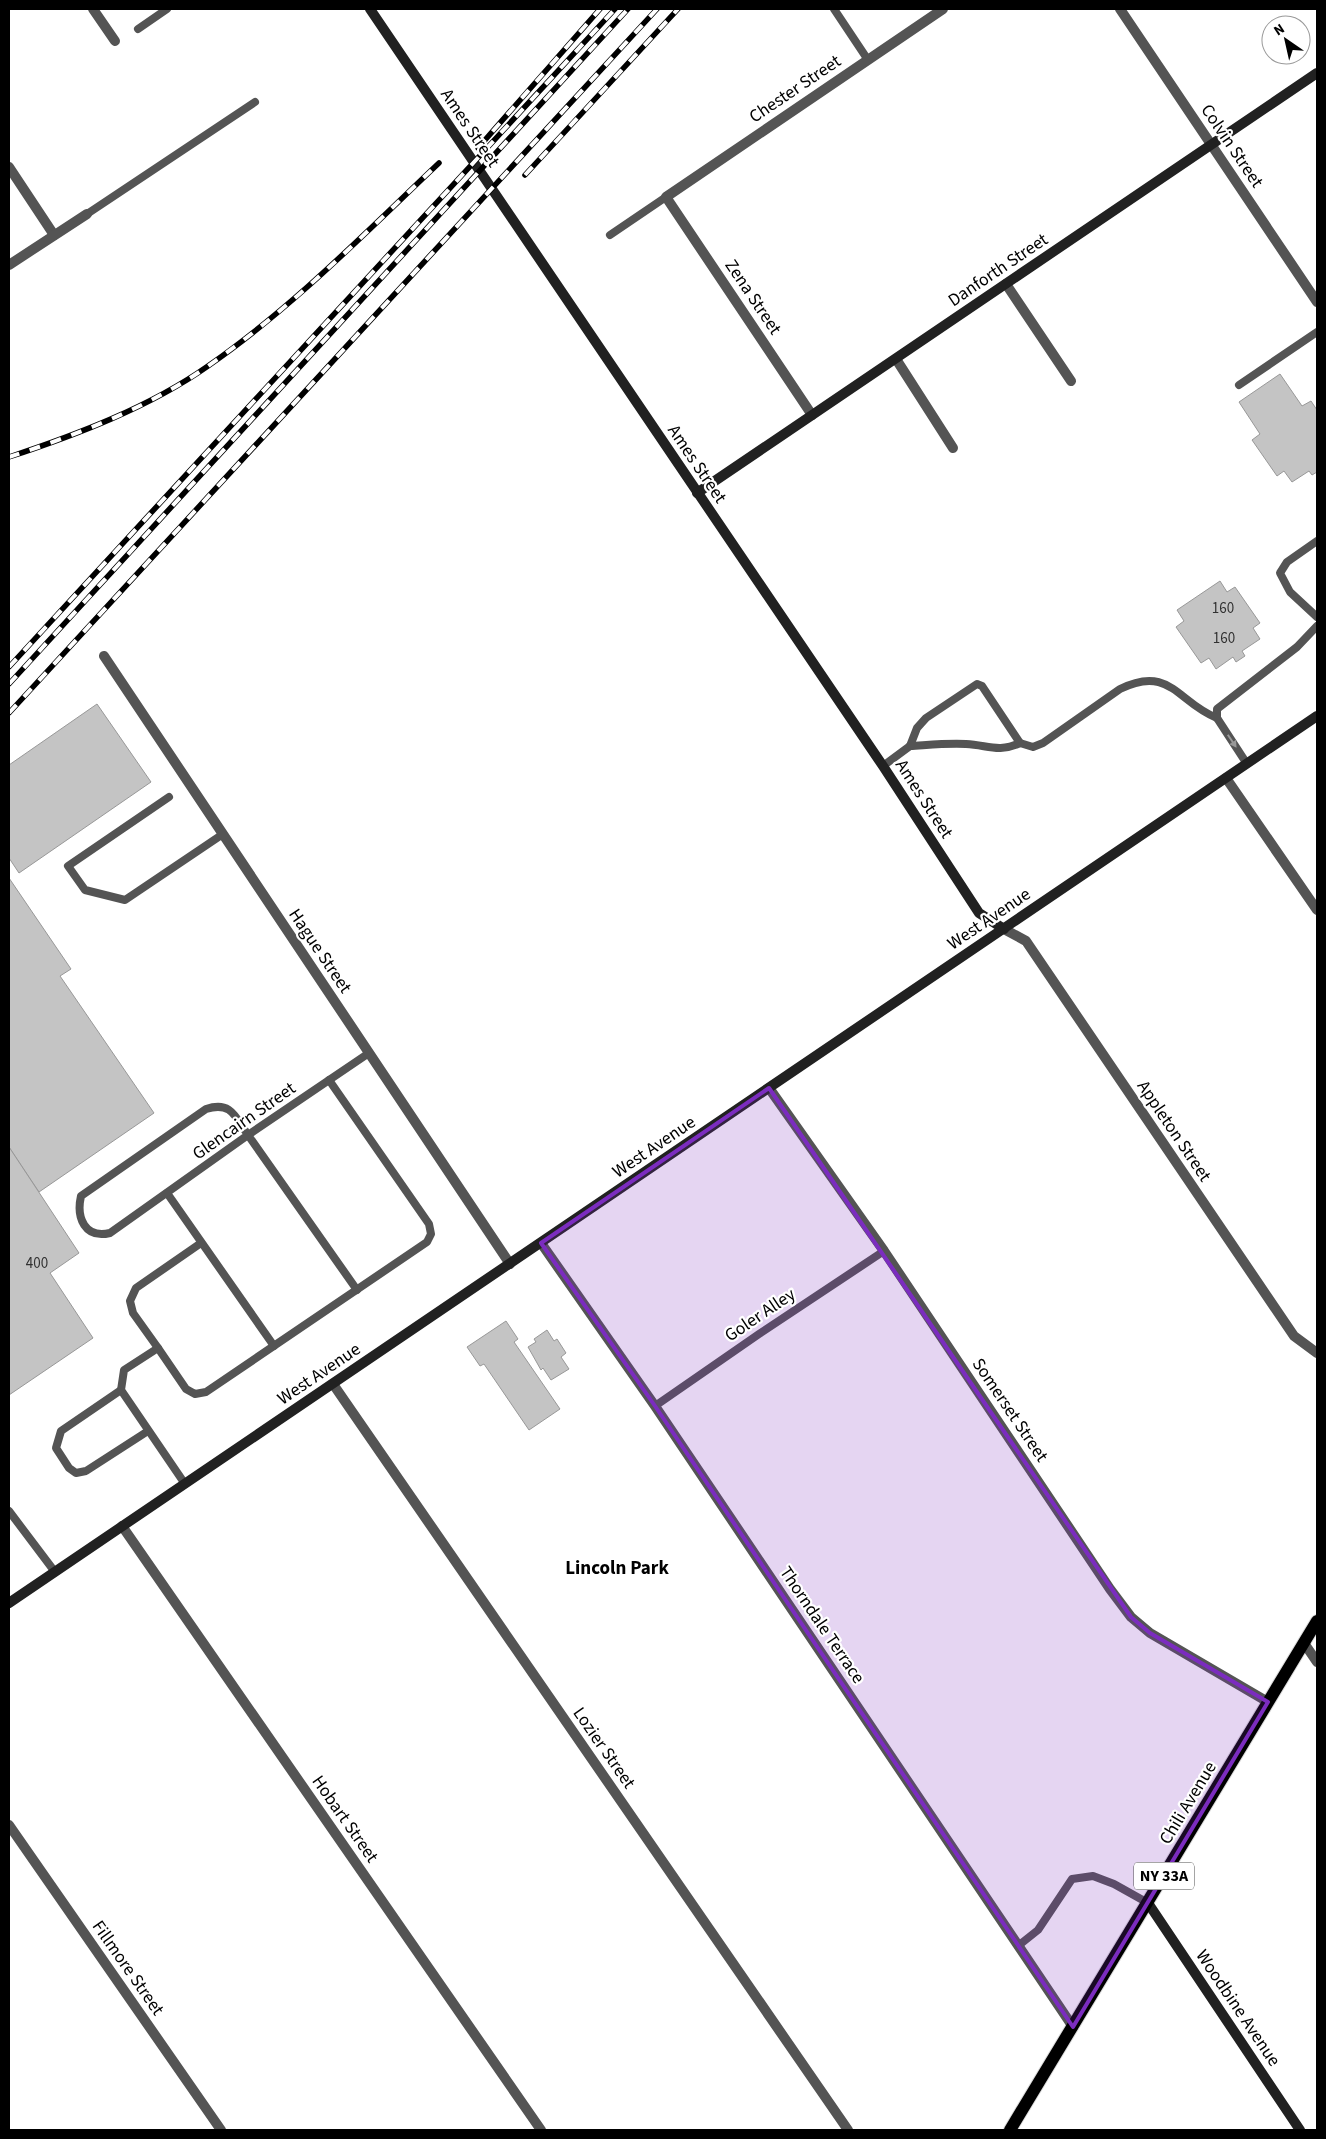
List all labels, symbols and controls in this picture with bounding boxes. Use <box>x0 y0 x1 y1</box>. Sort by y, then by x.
north arrow <box>1261 15 1311 65</box>
text: N <box>1270 19 1289 41</box>
street label: Chester Street <box>744 49 846 129</box>
street label: Ames Street <box>435 84 505 172</box>
street label: Colvin Street <box>1195 99 1269 193</box>
street label: Danforth Street <box>943 227 1053 313</box>
street label: Zena Street <box>719 254 787 340</box>
street label: Ames Street <box>662 420 732 508</box>
house number: 160 <box>1212 598 1234 619</box>
house number: 160 <box>1213 628 1235 649</box>
one-way arrow <box>1227 734 1237 747</box>
street label: Ames Street <box>889 755 959 843</box>
street label: West Avenue <box>942 882 1036 956</box>
street label: Hague Street <box>282 904 358 998</box>
street label: Appleton Street <box>1131 1075 1217 1187</box>
street label: Glencairn Street <box>187 1076 301 1166</box>
street label: West Avenue <box>607 1110 701 1184</box>
house number: 400 <box>26 1253 48 1274</box>
street label: Goler Alley <box>720 1282 801 1348</box>
street label: West Avenue <box>272 1337 366 1411</box>
street label: Somerset Street <box>966 1353 1054 1467</box>
district label: Lincoln Park <box>565 1555 669 1582</box>
street label: Thorndale Terrace <box>773 1561 871 1689</box>
street label: Lozier Street <box>567 1702 641 1794</box>
street label: Chili Avenue <box>1153 1757 1223 1849</box>
street label: Hobart Street <box>306 1770 384 1868</box>
road number: NY 33A <box>1134 1862 1194 1890</box>
street label: Fillmore Street <box>86 1915 170 2021</box>
street label: Woodbine Avenue <box>1190 1945 1286 2071</box>

